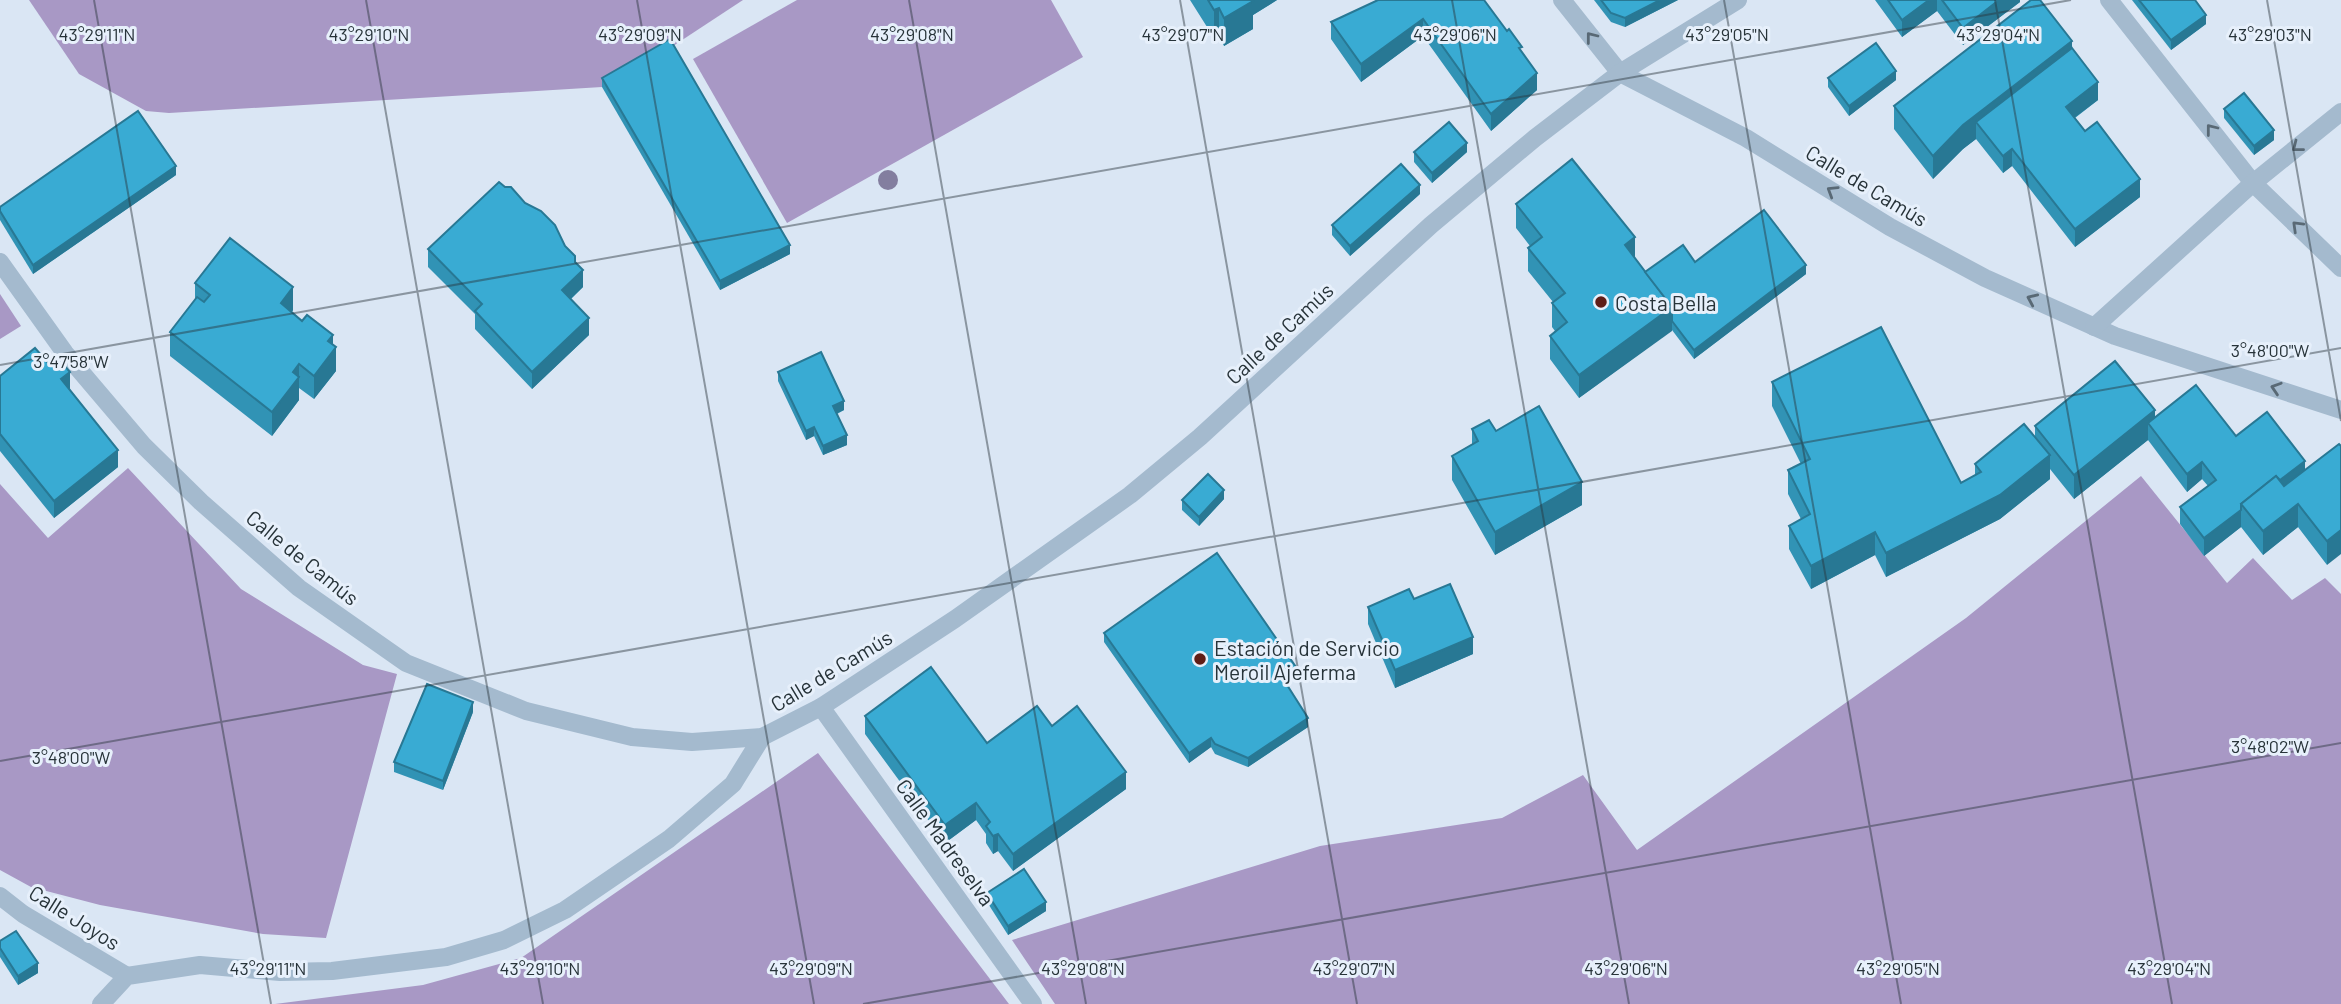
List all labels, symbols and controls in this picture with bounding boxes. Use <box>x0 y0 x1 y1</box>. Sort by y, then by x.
text: 43°29'11"N <box>58 23 136 45</box>
text: 43°29'10"N <box>329 23 409 45</box>
text: 43°29'09"N <box>598 23 682 45</box>
text: 43°29'08"N <box>870 23 954 45</box>
text: 43°29'07"N <box>1141 23 1225 45</box>
text: 43°29'06"N <box>1413 23 1497 45</box>
text: 43°29'05"N <box>1685 23 1769 45</box>
text: 43°29'04"N <box>1956 23 2040 45</box>
text: 43°29'03"N <box>2228 23 2312 45</box>
one-way arrow <box>1587 32 1600 44</box>
one-way arrow <box>2206 124 2219 137</box>
street label: Calle de Camús <box>1802 139 1932 231</box>
one-way arrow <box>2292 139 2304 152</box>
one-way arrow <box>1827 187 1840 200</box>
one-way arrow <box>2292 221 2305 234</box>
street label: Calle de Camús <box>1220 277 1338 389</box>
place label: Costa Bella <box>1615 290 1717 315</box>
one-way arrow <box>2027 293 2039 307</box>
marker: Costa Bella <box>1593 294 1609 310</box>
text: 3°48'00"W <box>2231 339 2310 361</box>
text: 3°47'58"W <box>33 350 109 372</box>
one-way arrow <box>2271 382 2283 396</box>
street label: Calle de Camús <box>242 504 364 610</box>
street label: Calle de Camús <box>766 624 896 716</box>
place label: Estación de Servicio Meroil Ajeferma <box>1214 635 1400 684</box>
marker: Estación de Servicio Meroil Ajeferma <box>1192 651 1208 667</box>
text: 3°48'02"W <box>2231 735 2309 757</box>
text: 3°48'00"W <box>32 746 111 768</box>
street label: Calle Madreselva <box>892 774 1000 910</box>
street label: Calle Joyos <box>25 879 125 955</box>
text: 43°29'11"N <box>229 957 307 979</box>
text: 43°29'10"N <box>500 957 580 979</box>
text: 43°29'09"N <box>769 957 853 979</box>
text: 43°29'08"N <box>1041 957 1125 979</box>
text: 43°29'07"N <box>1312 957 1396 979</box>
text: 43°29'06"N <box>1584 957 1668 979</box>
text: 43°29'05"N <box>1856 957 1940 979</box>
text: 43°29'04"N <box>2127 957 2211 979</box>

